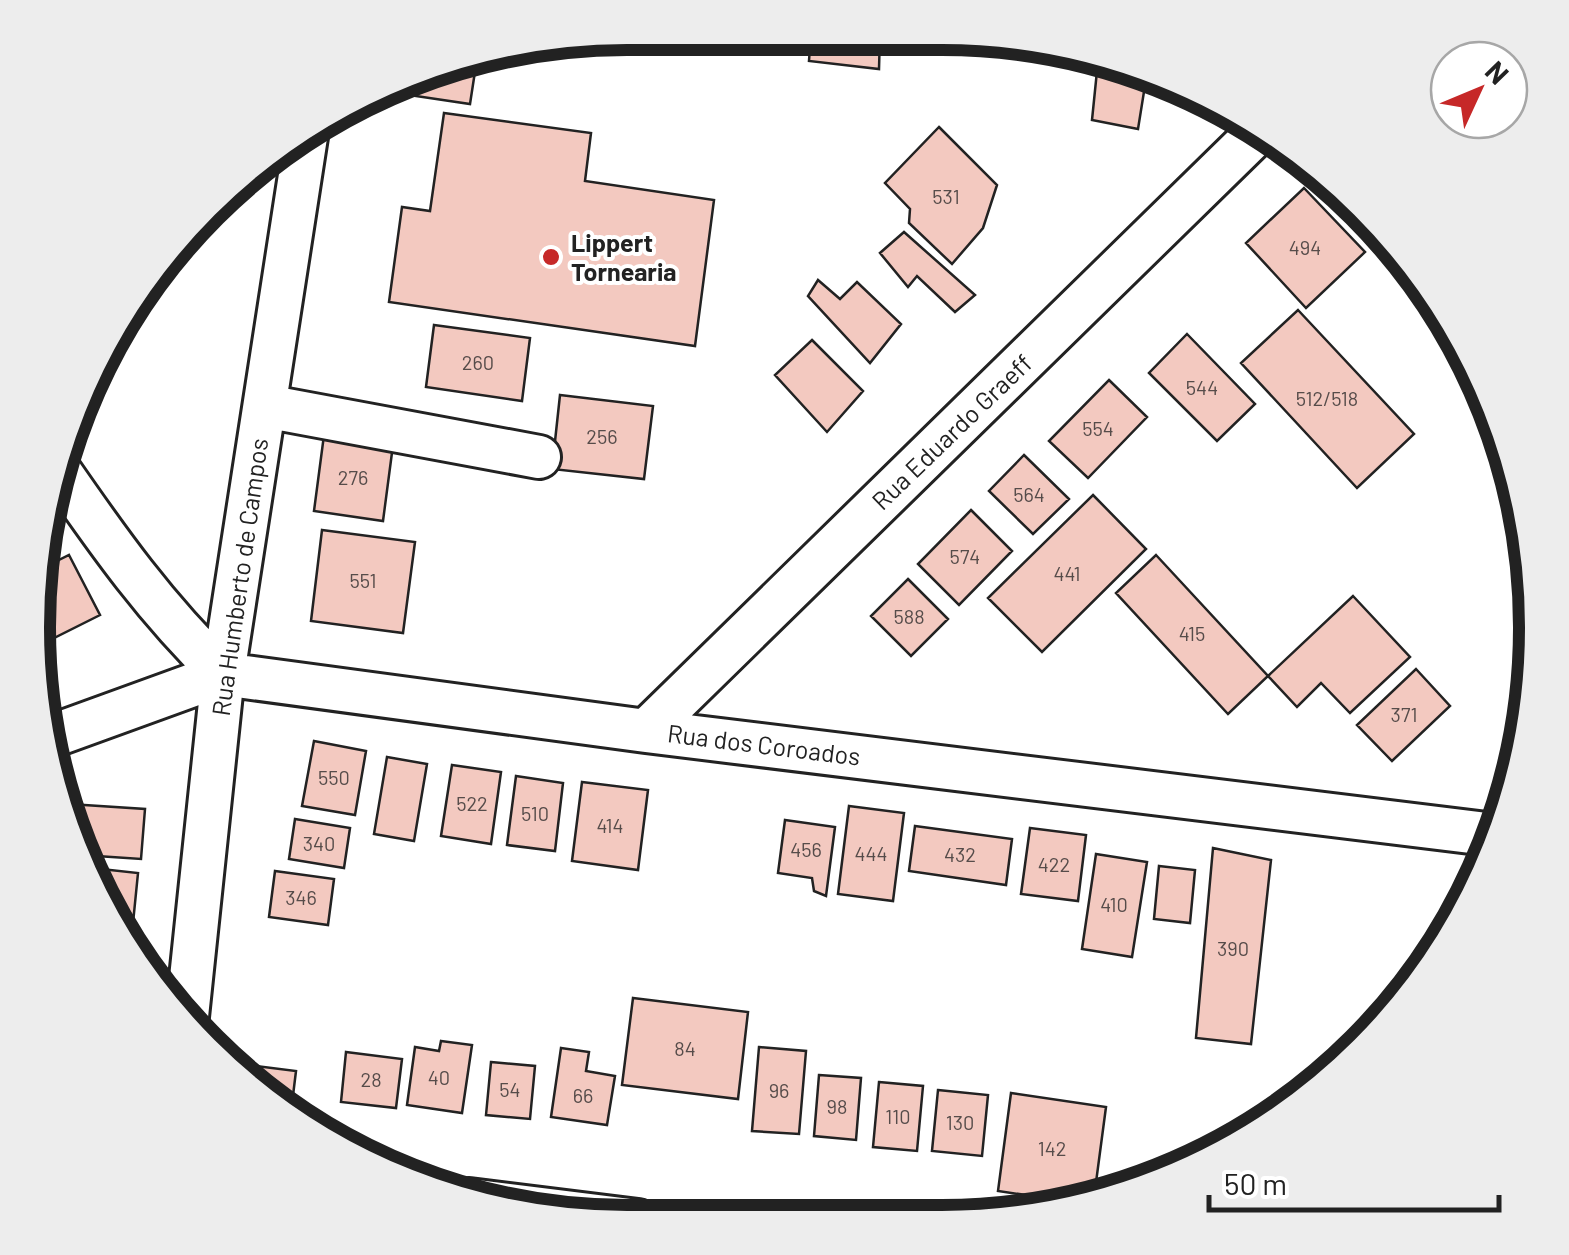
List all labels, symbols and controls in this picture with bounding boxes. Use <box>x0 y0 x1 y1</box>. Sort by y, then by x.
north arrow <box>1429 40 1529 140</box>
text: N <box>1479 53 1516 90</box>
house number: 531 <box>932 184 960 208</box>
place label: Lippert Tornearia <box>571 227 677 286</box>
house number: 494 <box>1289 235 1321 259</box>
marker: Lippert Tornearia <box>540 246 562 268</box>
street label: Rua Eduardo Graeff <box>865 347 1038 515</box>
house number: 260 <box>462 350 494 374</box>
house number: 544 <box>1186 375 1218 399</box>
house number: 512/518 <box>1296 386 1358 410</box>
house number: 554 <box>1082 416 1114 440</box>
house number: 256 <box>586 424 618 448</box>
street label: Rua Humberto de Campos <box>205 436 273 718</box>
house number: 276 <box>338 465 368 489</box>
house number: 564 <box>1013 482 1045 506</box>
house number: 574 <box>950 544 980 568</box>
house number: 441 <box>1053 561 1081 585</box>
house number: 551 <box>350 568 377 592</box>
house number: 588 <box>893 604 925 628</box>
house number: 415 <box>1179 621 1205 645</box>
house number: 371 <box>1391 702 1417 726</box>
street label: Rua dos Coroados <box>666 717 862 771</box>
house number: 550 <box>318 765 350 789</box>
house number: 522 <box>456 791 488 815</box>
house number: 510 <box>521 801 549 825</box>
house number: 414 <box>596 813 624 837</box>
house number: 340 <box>303 831 335 855</box>
house number: 456 <box>790 837 822 861</box>
house number: 444 <box>854 841 888 865</box>
house number: 432 <box>944 842 976 866</box>
house number: 422 <box>1038 852 1070 876</box>
house number: 346 <box>285 885 317 909</box>
house number: 410 <box>1100 892 1128 916</box>
house number: 390 <box>1217 936 1249 960</box>
house number: 84 <box>674 1036 696 1060</box>
house number: 40 <box>428 1065 450 1089</box>
house number: 28 <box>360 1067 382 1091</box>
house number: 54 <box>499 1077 521 1101</box>
house number: 96 <box>769 1078 789 1102</box>
house number: 66 <box>573 1083 593 1107</box>
house number: 98 <box>827 1094 847 1118</box>
house number: 110 <box>885 1104 911 1128</box>
house number: 130 <box>946 1110 974 1134</box>
house number: 142 <box>1038 1136 1066 1160</box>
scale bar <box>1209 1150 1499 1212</box>
text: 50 m <box>1224 1165 1287 1201</box>

